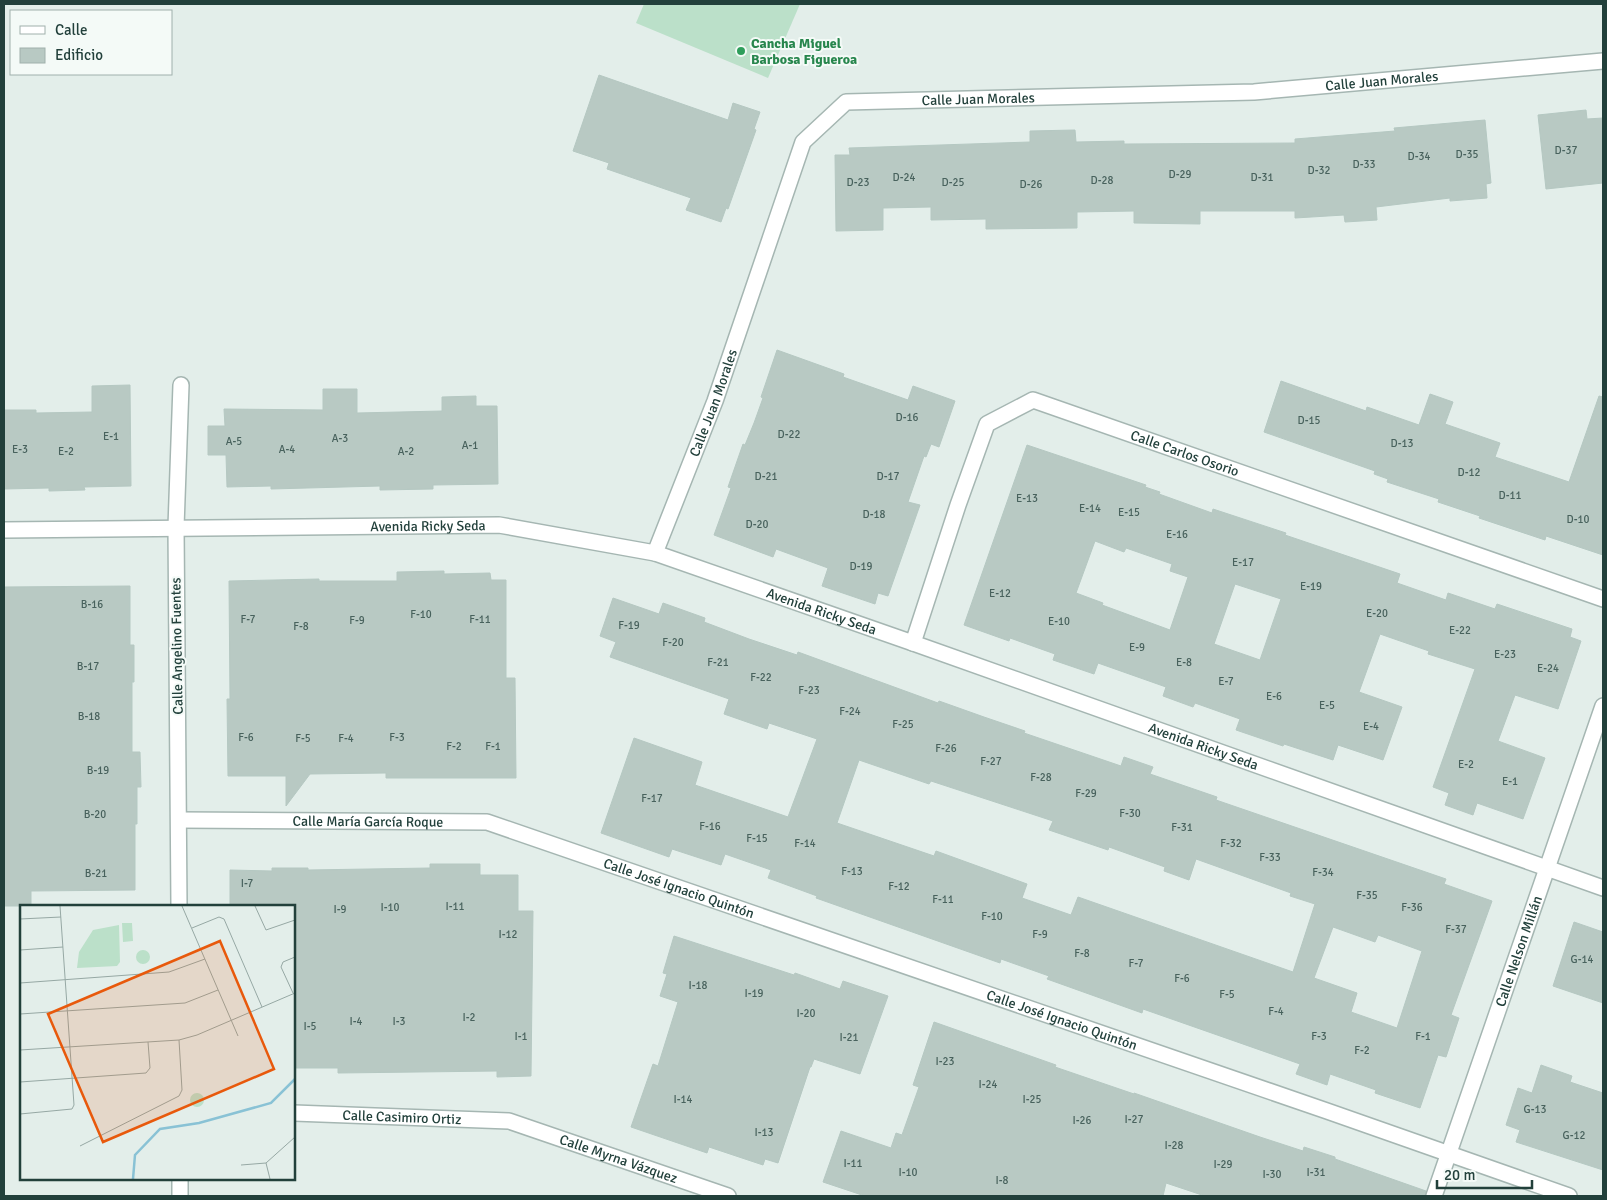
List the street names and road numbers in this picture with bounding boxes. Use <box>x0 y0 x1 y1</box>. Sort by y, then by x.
street label: Calle Juan Morales <box>1325 67 1439 94</box>
street label: Calle Juan Morales <box>921 89 1035 109</box>
street label: Calle Juan Morales <box>685 347 740 459</box>
street label: Calle Carlos Osorio <box>1128 426 1241 480</box>
street label: Avenida Ricky Seda <box>370 517 486 535</box>
street label: Calle Angelino Fuentes <box>167 577 187 715</box>
street label: Avenida Ricky Seda <box>764 584 879 638</box>
street label: Avenida Ricky Seda <box>1146 719 1261 773</box>
street label: Calle María García Roque <box>293 812 443 830</box>
street label: Calle José Ignacio Quintón <box>601 854 757 922</box>
street label: Calle Nelson Millán <box>1491 893 1545 1009</box>
street label: Calle José Ignacio Quintón <box>984 986 1140 1054</box>
street label: Calle Casimiro Ortiz <box>342 1106 462 1128</box>
street label: Calle Myrna Vázquez <box>557 1130 680 1187</box>

